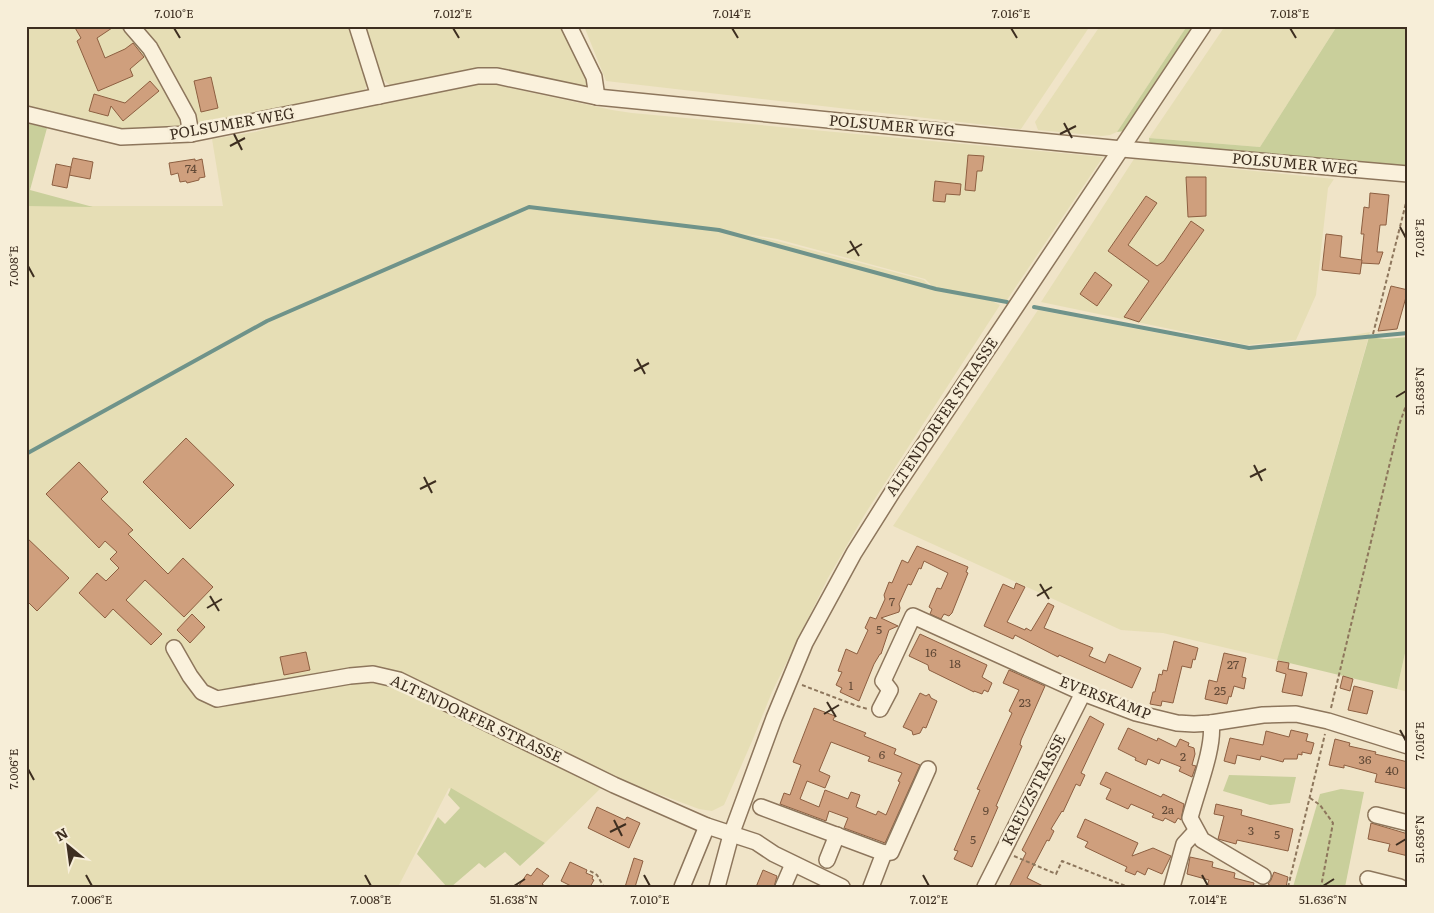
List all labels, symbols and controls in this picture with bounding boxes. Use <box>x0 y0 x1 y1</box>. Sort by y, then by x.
text: 7.010°E <box>154 4 194 22</box>
text: 7.012°E <box>434 4 473 22</box>
text: 7.014°E <box>713 4 751 22</box>
text: 7.016°E <box>992 4 1031 22</box>
text: 7.018°E <box>1271 4 1310 22</box>
street label: POLSUMER WEG <box>167 100 296 145</box>
street label: POLSUMER WEG <box>828 108 956 141</box>
street label: POLSUMER WEG <box>1231 146 1359 179</box>
house number: 74 <box>185 159 197 177</box>
text: 7.018°E <box>1410 218 1428 257</box>
text: 7.008°E <box>4 245 22 286</box>
street label: ALTENDORFER STRASSE <box>879 332 1003 500</box>
text: 51.638°N <box>1410 367 1428 415</box>
house number: 7 <box>889 592 895 610</box>
house number: 5 <box>876 620 882 638</box>
house number: 16 <box>925 643 937 661</box>
house number: 18 <box>949 654 961 672</box>
house number: 27 <box>1227 655 1239 673</box>
street label: ALTENDORFER STRASSE <box>387 668 566 768</box>
street label: EVERSKAMP <box>1057 669 1155 725</box>
house number: 1 <box>849 676 854 694</box>
house number: 25 <box>1214 681 1226 699</box>
house number: 23 <box>1019 693 1031 711</box>
text: 7.016°E <box>1410 721 1428 760</box>
street label: KREUZSTRASSE <box>995 730 1071 849</box>
house number: 6 <box>879 745 886 763</box>
house number: 2 <box>1180 747 1186 765</box>
text: 7.006°E <box>4 748 22 789</box>
house number: 36 <box>1359 750 1372 768</box>
house number: 40 <box>1385 761 1399 779</box>
house number: 2a <box>1162 800 1175 818</box>
house number: 9 <box>983 801 989 819</box>
text: 51.636°N <box>1410 815 1428 863</box>
north arrow <box>42 820 92 870</box>
house number: 3 <box>1248 821 1254 839</box>
text: N <box>51 822 71 845</box>
house number: 5 <box>1274 825 1280 843</box>
house number: 5 <box>970 830 976 848</box>
text: 7.006°E <box>72 890 113 908</box>
text: 7.008°E <box>351 890 392 908</box>
text: 51.638°N <box>490 890 538 908</box>
text: 7.010°E <box>630 890 670 908</box>
text: 7.012°E <box>910 890 949 908</box>
text: 7.014°E <box>1189 890 1227 908</box>
text: 51.636°N <box>1299 890 1347 908</box>

